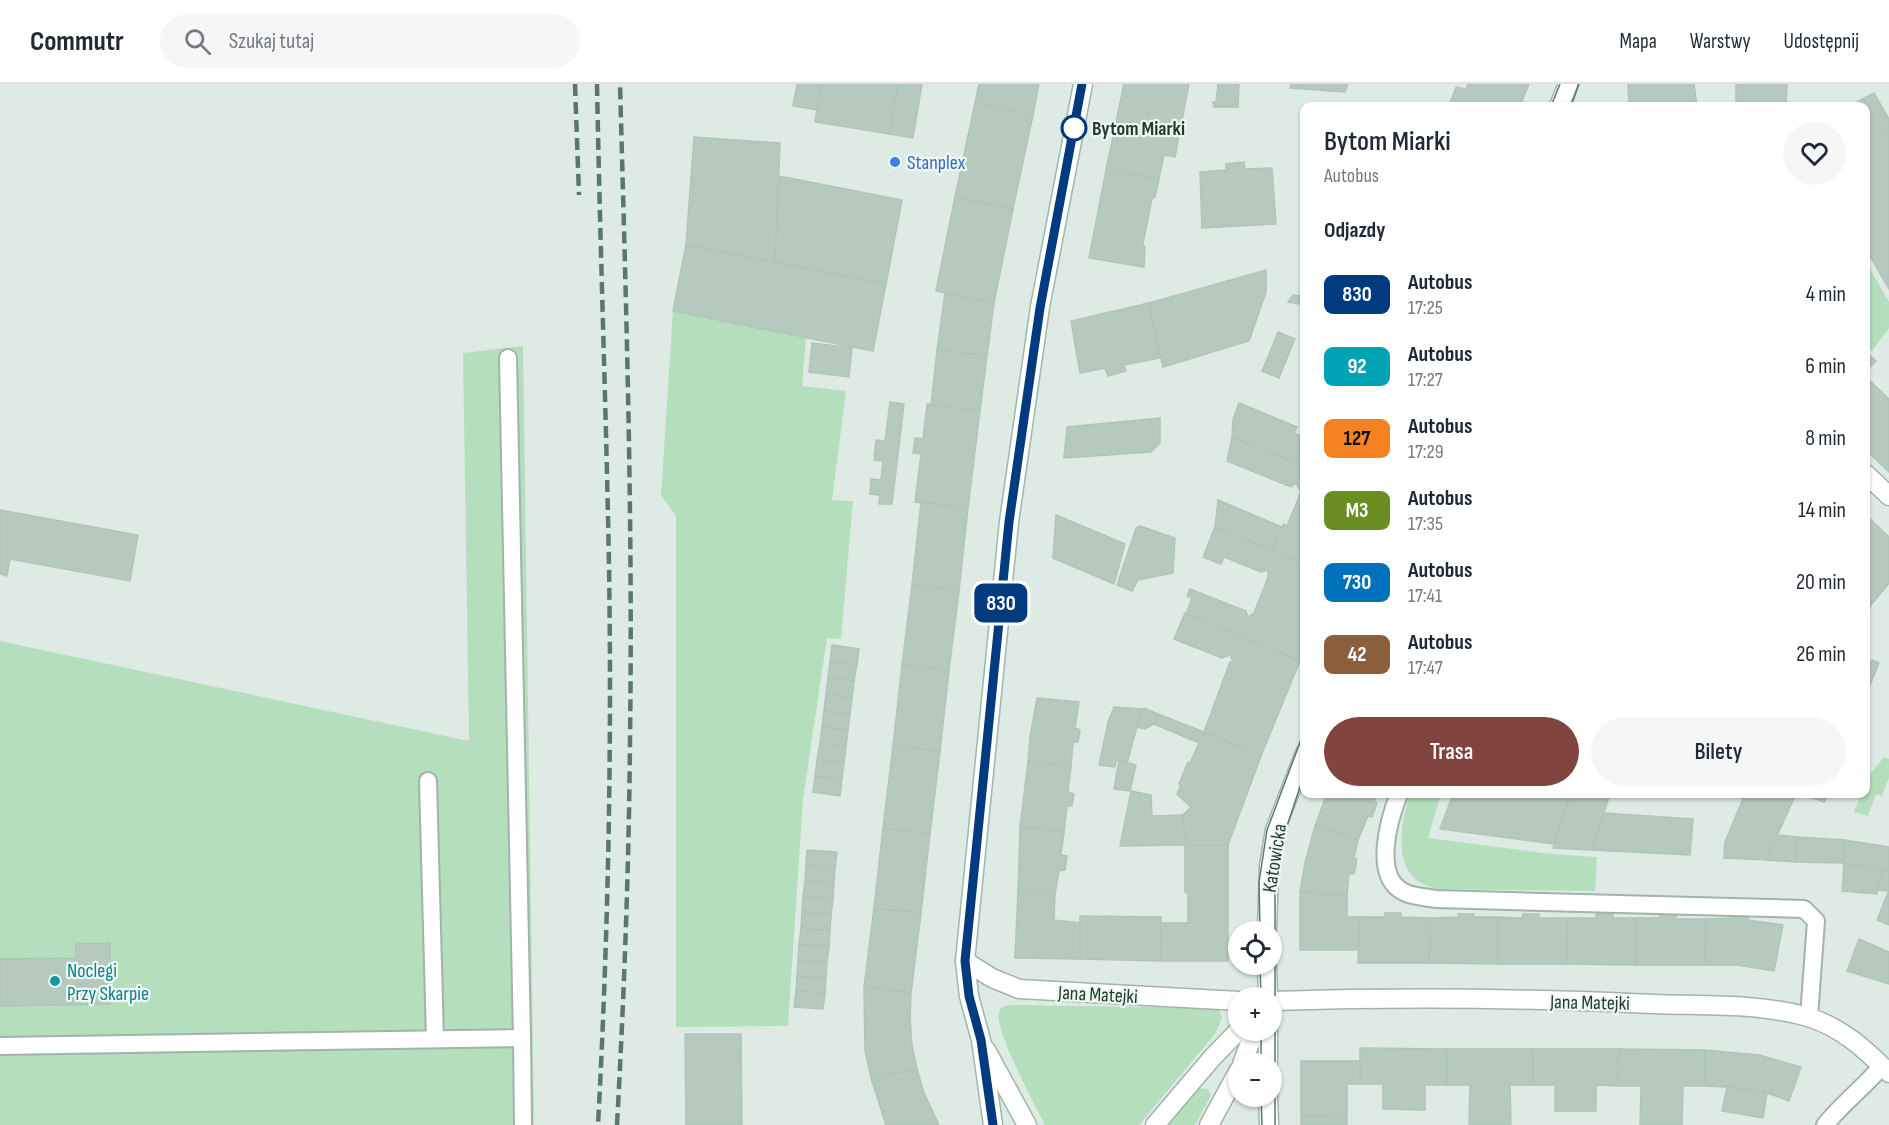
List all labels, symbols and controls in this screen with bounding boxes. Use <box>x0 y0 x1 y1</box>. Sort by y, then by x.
search box <box>160 14 580 68</box>
text: Commutr <box>30 25 124 58</box>
icon: search <box>181 25 214 58</box>
text: Szukaj tutaj <box>229 28 314 55</box>
text: Mapa <box>1619 29 1657 54</box>
text: Warstwy <box>1690 29 1751 54</box>
text: Udostępnij <box>1784 29 1859 54</box>
marker: Bytom Miarki <box>1061 115 1087 141</box>
place label: Bytom Miarki <box>1092 117 1185 141</box>
button: heart <box>1783 122 1846 185</box>
text: Bytom Miarki <box>1324 125 1451 158</box>
place label: Stanplex <box>907 151 966 175</box>
marker: Stanplex <box>888 155 902 169</box>
text: Autobus <box>1324 164 1379 188</box>
text: Odjazdy <box>1324 217 1385 244</box>
text: Autobus <box>1408 269 1472 296</box>
text: 4 min <box>1806 281 1846 308</box>
text: 830 <box>1342 282 1372 307</box>
text: 17:25 <box>1408 296 1443 320</box>
text: Autobus <box>1408 341 1472 368</box>
text: 6 min <box>1805 353 1846 380</box>
text: 92 <box>1347 354 1367 379</box>
text: 17:27 <box>1408 368 1443 392</box>
text: Autobus <box>1408 413 1472 440</box>
text: 8 min <box>1805 425 1846 452</box>
text: 127 <box>1344 426 1370 451</box>
text: 17:29 <box>1408 440 1444 464</box>
text: Autobus <box>1408 485 1472 512</box>
text: 14 min <box>1798 497 1846 524</box>
text: M3 <box>1346 498 1368 523</box>
text: 17:35 <box>1408 512 1443 536</box>
text: Autobus <box>1408 557 1472 584</box>
text: 20 min <box>1796 569 1846 596</box>
text: 730 <box>1343 570 1371 595</box>
line badge: 830 <box>966 584 1036 622</box>
text: 17:41 <box>1408 584 1442 608</box>
text: 830 <box>986 591 1016 616</box>
text: Autobus <box>1408 629 1472 656</box>
text: 26 min <box>1796 641 1846 668</box>
text: 42 <box>1347 642 1367 667</box>
text: 17:47 <box>1408 656 1443 680</box>
button: Trasa <box>1324 717 1579 786</box>
button: Bilety <box>1591 717 1846 786</box>
street label: Katowicka <box>1258 822 1292 894</box>
map controls <box>1228 921 1282 1107</box>
button: locate <box>1228 921 1282 975</box>
place label: Noclegi Przy Skarpie <box>67 959 149 1006</box>
marker: Noclegi Przy Skarpie <box>48 974 62 988</box>
street label: Jana Matejki <box>1057 981 1138 1009</box>
button: + <box>1228 987 1282 1041</box>
street label: Jana Matejki <box>1549 990 1630 1016</box>
button: − <box>1228 1053 1282 1107</box>

